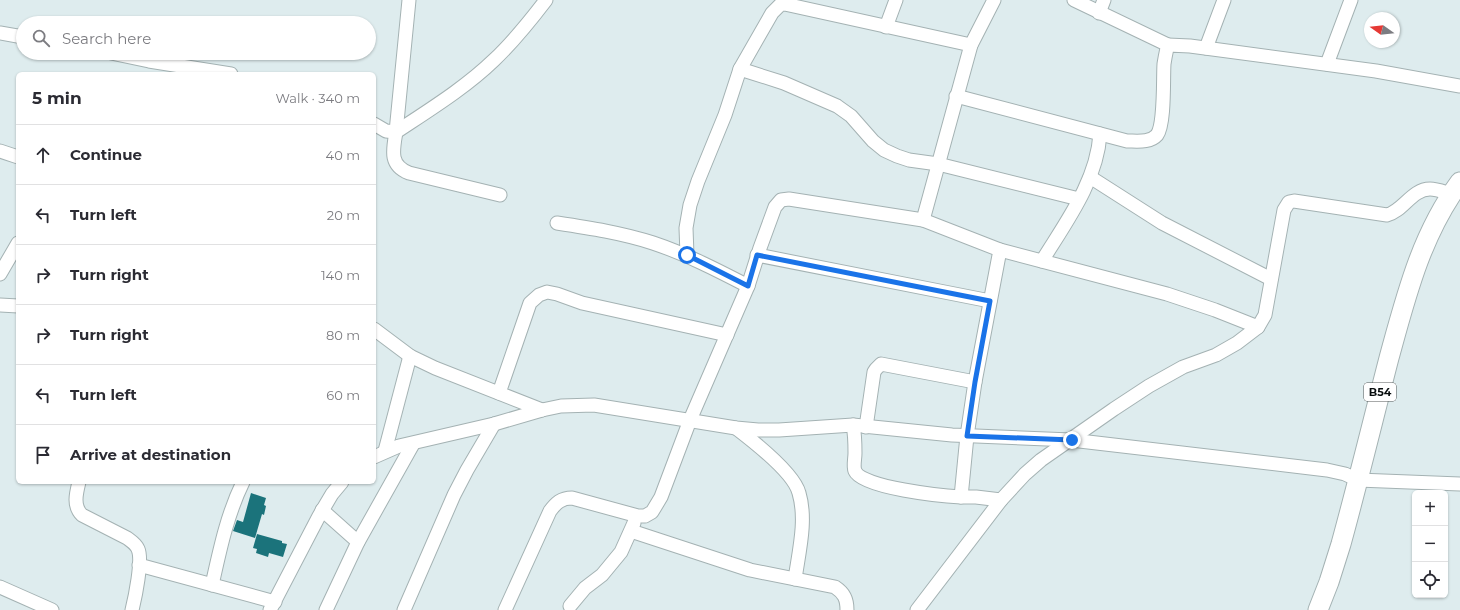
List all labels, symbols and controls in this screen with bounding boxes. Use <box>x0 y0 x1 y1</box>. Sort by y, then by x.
north arrow <box>1364 12 1400 48</box>
search box <box>16 16 376 60</box>
icon: search <box>30 27 52 49</box>
text: Search here <box>62 29 151 48</box>
text: 5 min <box>32 88 82 108</box>
text: Walk · 340 m <box>276 90 360 106</box>
icon: ahead <box>32 144 54 166</box>
text: Continue <box>70 145 142 164</box>
text: 40 m <box>326 147 360 163</box>
icon: left <box>32 204 54 226</box>
text: Turn left <box>70 205 137 224</box>
text: 20 m <box>327 207 360 223</box>
route start <box>678 246 696 264</box>
icon: right <box>32 264 54 286</box>
text: Turn right <box>70 265 149 284</box>
text: 140 m <box>321 267 360 283</box>
icon: right <box>32 324 54 346</box>
text: Turn right <box>70 325 149 344</box>
text: 80 m <box>326 327 360 343</box>
road number: B54 <box>1364 383 1396 401</box>
icon: left <box>32 384 54 406</box>
text: Turn left <box>70 385 137 404</box>
text: 60 m <box>326 387 360 403</box>
route end <box>1063 431 1081 449</box>
icon: arrive <box>32 444 54 466</box>
text: Arrive at destination <box>70 445 231 464</box>
map controls <box>1412 490 1448 598</box>
button: + <box>1412 490 1448 526</box>
button: − <box>1412 526 1448 562</box>
button: locate <box>1412 562 1448 598</box>

